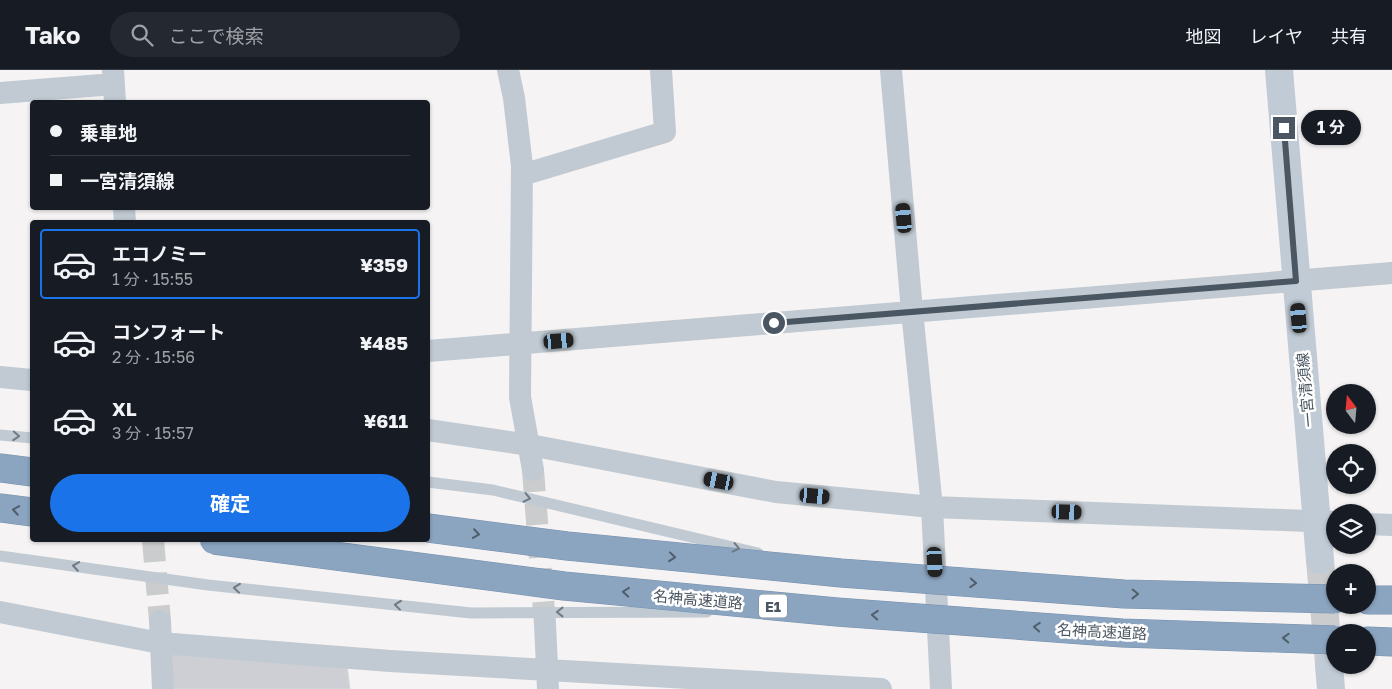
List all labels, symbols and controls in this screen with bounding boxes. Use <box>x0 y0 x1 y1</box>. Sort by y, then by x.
search box <box>110 12 460 57</box>
text: Tako <box>25 20 80 49</box>
icon: search <box>128 21 156 49</box>
text: ここで検索 <box>168 24 263 47</box>
text: 地図 <box>1186 25 1222 47</box>
text: レイヤ <box>1250 25 1303 47</box>
text: 共有 <box>1331 25 1367 47</box>
callout: 1 分 <box>1302 110 1362 146</box>
route end <box>1273 117 1295 139</box>
text: 1 分 <box>1317 117 1345 137</box>
text: 乗車地 <box>80 121 137 144</box>
text: 一宮清須線 <box>80 169 175 192</box>
car <box>895 202 912 234</box>
icon: car <box>52 242 97 287</box>
text: エコノミー <box>112 242 207 265</box>
text: ¥359 <box>360 253 408 276</box>
text: 1 分 · 15:55 <box>112 269 193 289</box>
car <box>1290 302 1307 334</box>
route start <box>763 312 785 334</box>
icon: car <box>52 320 97 365</box>
text: コンフォート <box>112 320 225 343</box>
text: ¥485 <box>360 331 408 354</box>
car <box>543 332 574 350</box>
text: 2 分 · 15:56 <box>112 347 195 367</box>
street label: 一宮清須線 <box>1293 352 1317 428</box>
north arrow <box>1326 384 1376 434</box>
map controls <box>1326 384 1376 674</box>
text: XL <box>112 397 137 420</box>
icon: car <box>52 398 97 443</box>
text: ¥611 <box>364 409 408 432</box>
text: 3 分 · 15:57 <box>112 423 194 443</box>
one-way arrow <box>13 431 21 442</box>
button: locate <box>1326 444 1376 494</box>
car <box>702 471 735 491</box>
button: 確定 <box>50 474 410 532</box>
car <box>799 487 830 505</box>
one-way arrow <box>523 492 532 503</box>
car <box>1051 504 1082 520</box>
button: layers <box>1326 504 1376 554</box>
one-way arrow <box>12 505 20 516</box>
one-way arrow <box>472 528 480 539</box>
one-way arrow <box>732 542 741 553</box>
car <box>926 547 943 577</box>
one-way arrow <box>668 551 676 562</box>
one-way arrow <box>71 562 80 572</box>
button: + <box>1326 564 1376 614</box>
one-way arrow <box>970 577 978 588</box>
one-way arrow <box>232 583 240 594</box>
street label: 名神高速道路 <box>652 586 744 612</box>
one-way arrow <box>621 587 629 598</box>
one-way arrow <box>1132 589 1140 599</box>
road number: E1 <box>759 594 787 618</box>
one-way arrow <box>394 600 402 611</box>
one-way arrow <box>556 607 564 617</box>
one-way arrow <box>870 609 878 620</box>
street label: 名神高速道路 <box>1057 620 1147 642</box>
one-way arrow <box>1032 621 1040 632</box>
button: − <box>1326 624 1376 674</box>
one-way arrow <box>1282 633 1290 643</box>

